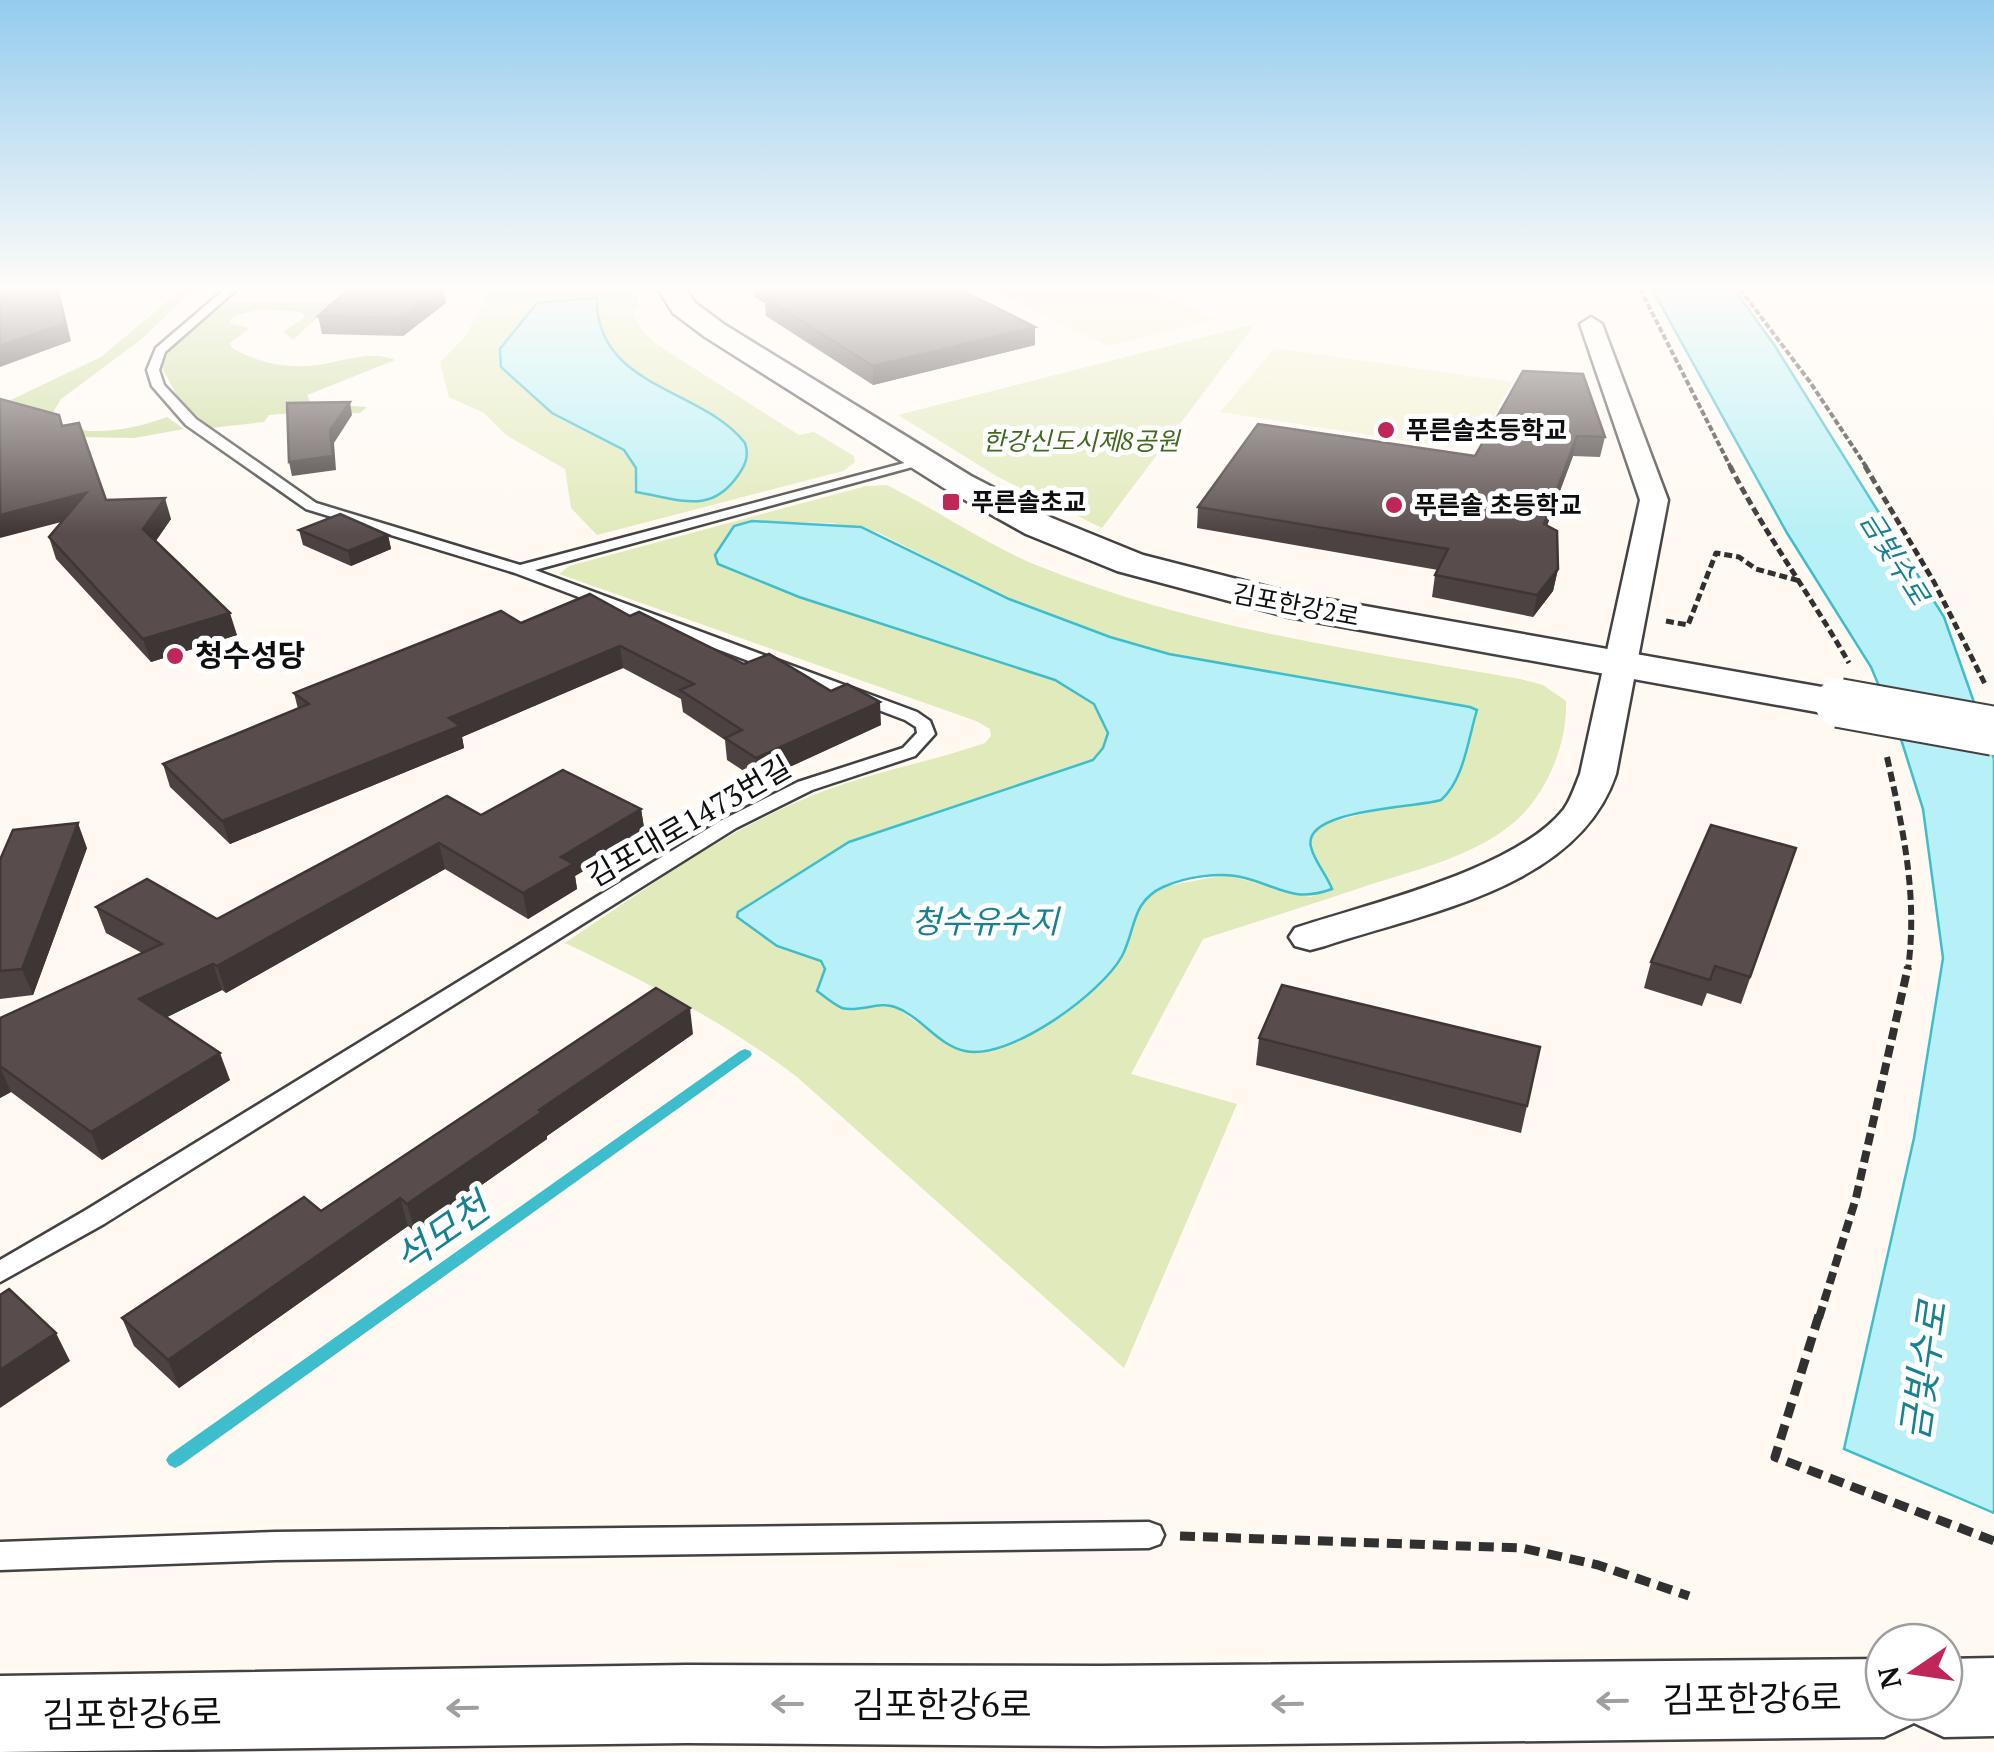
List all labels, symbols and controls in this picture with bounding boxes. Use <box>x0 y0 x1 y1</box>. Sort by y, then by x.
place label: 푸른솔초등학교 <box>1406 413 1567 446</box>
marker: 푸른솔초등학교 <box>1375 419 1397 441</box>
park label: 한강신도시제8공원 <box>982 424 1182 457</box>
place label: 푸른솔초교 <box>971 485 1086 518</box>
place label: 푸른솔 초등학교 <box>1414 488 1582 521</box>
marker: 푸른솔초교 <box>940 491 962 513</box>
marker: 푸른솔 초등학교 <box>1383 494 1405 516</box>
water label: 금빛수로 <box>1852 504 1939 612</box>
street label: 김포한강2로 <box>1230 576 1362 633</box>
place label: 청수성당 <box>195 635 305 675</box>
marker: 청수성당 <box>164 645 186 667</box>
street label: 김포대로1473번길 <box>579 746 798 896</box>
water label: 청수유수지 <box>911 900 1061 942</box>
water label: 석모천 <box>384 1179 502 1283</box>
water label: 금빛수로 <box>1889 1296 1958 1444</box>
north arrow <box>1864 1622 1964 1722</box>
text: N <box>1869 1663 1910 1692</box>
street label: 김포한강6로 <box>1662 1673 1842 1723</box>
street label: 김포한강6로 <box>852 1681 1032 1727</box>
street label: 김포한강6로 <box>42 1688 222 1738</box>
one-way arrow <box>1596 1692 1628 1710</box>
one-way arrow <box>771 1694 804 1714</box>
one-way arrow <box>1271 1694 1304 1714</box>
one-way arrow <box>446 1699 478 1718</box>

